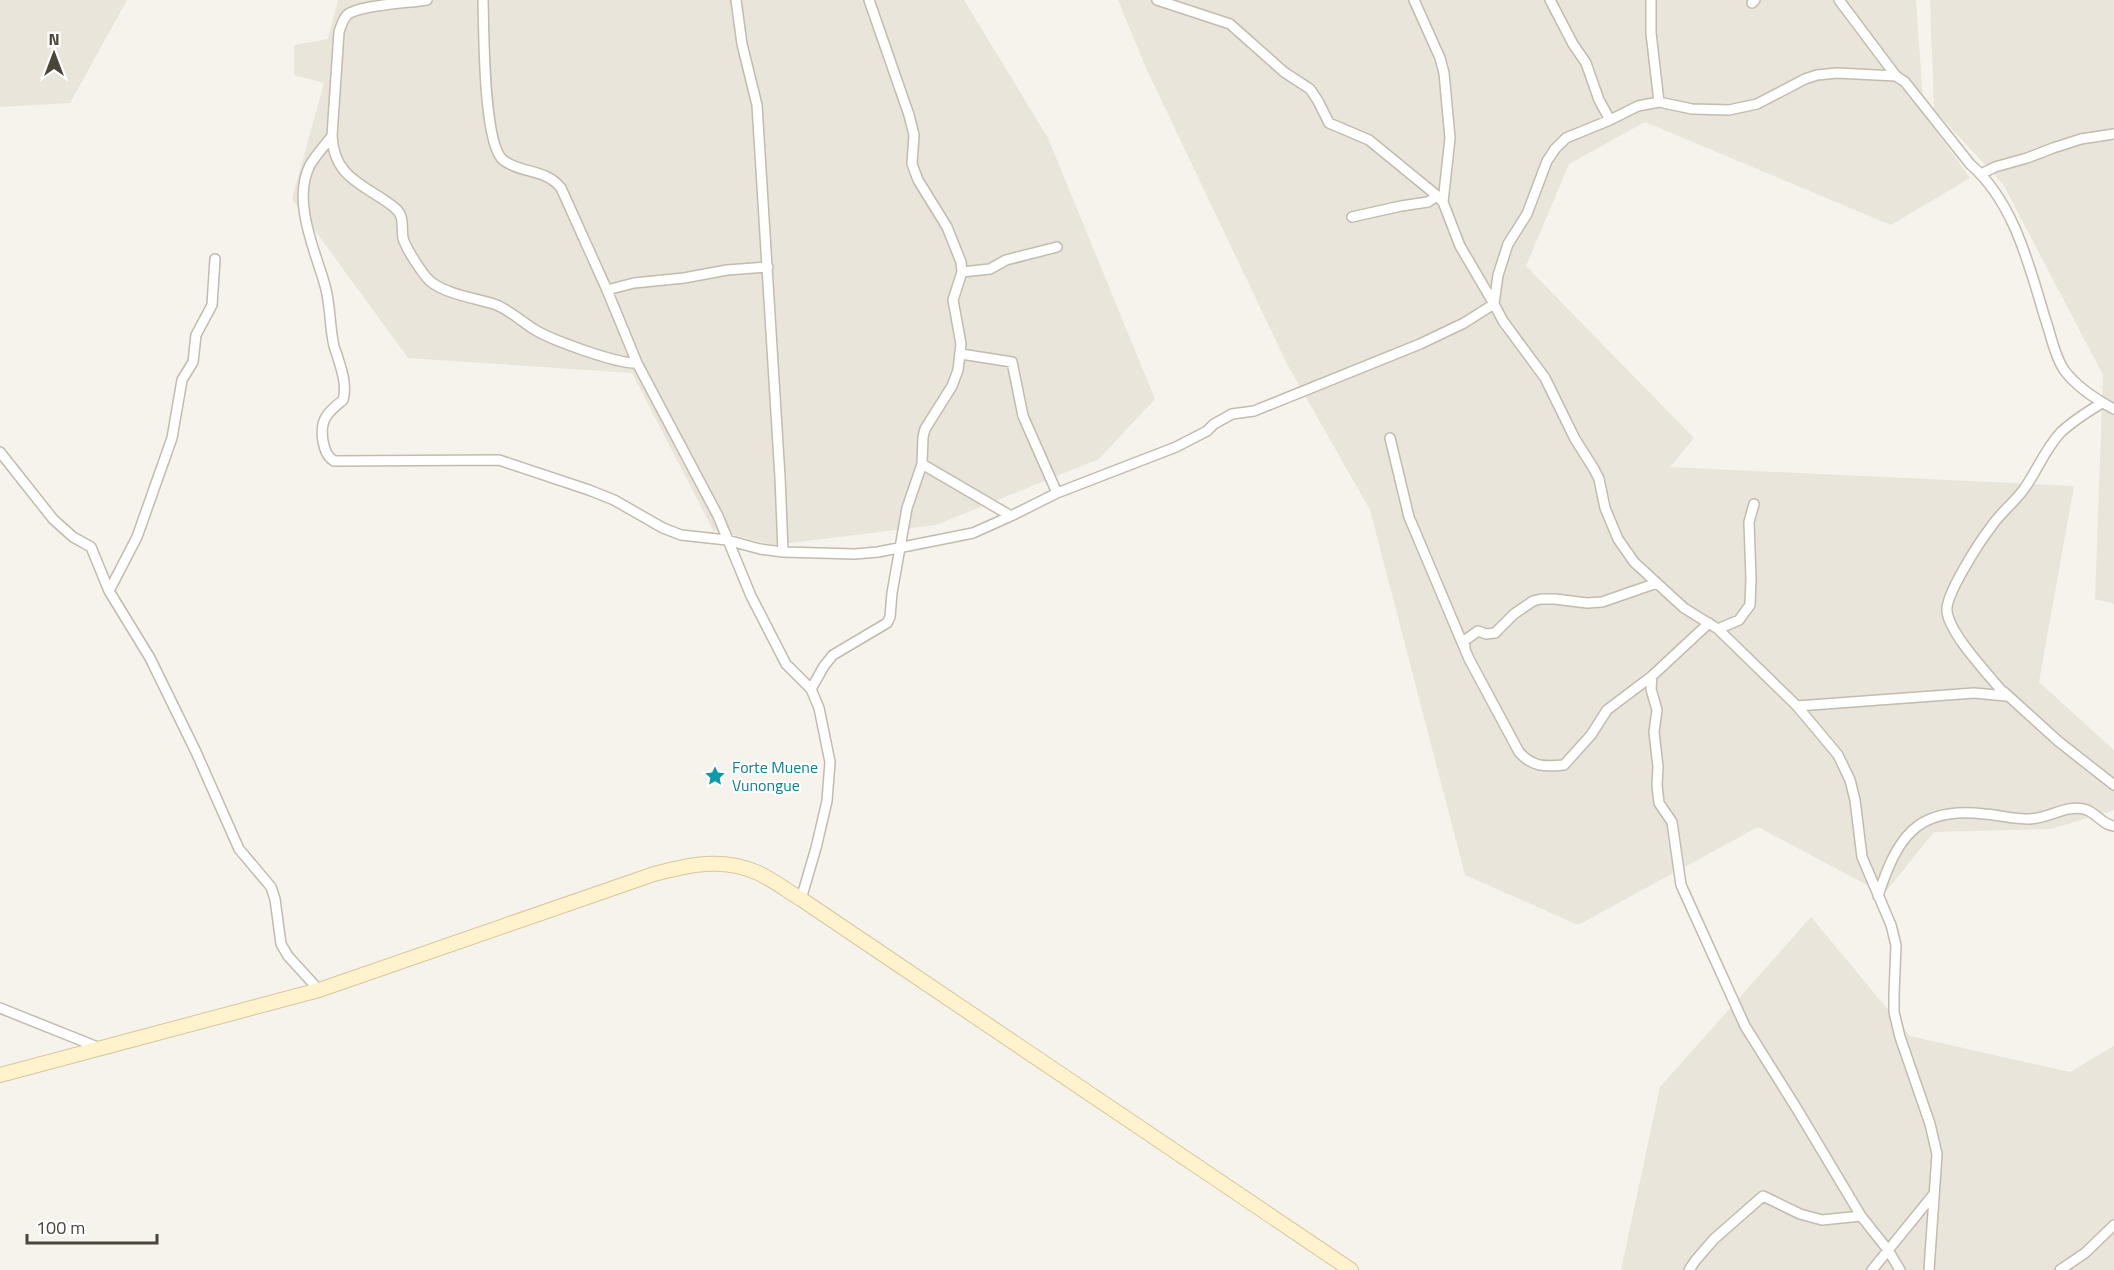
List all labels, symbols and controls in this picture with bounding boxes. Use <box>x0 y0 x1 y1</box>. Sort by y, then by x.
north arrow <box>24 24 84 84</box>
text: N <box>48 27 60 51</box>
place label: Forte Muene Vunongue <box>732 755 818 797</box>
place icon: Forte Muene Vunongue <box>703 764 727 788</box>
scale bar <box>27 1207 158 1245</box>
text: 100 m <box>36 1214 85 1241</box>

